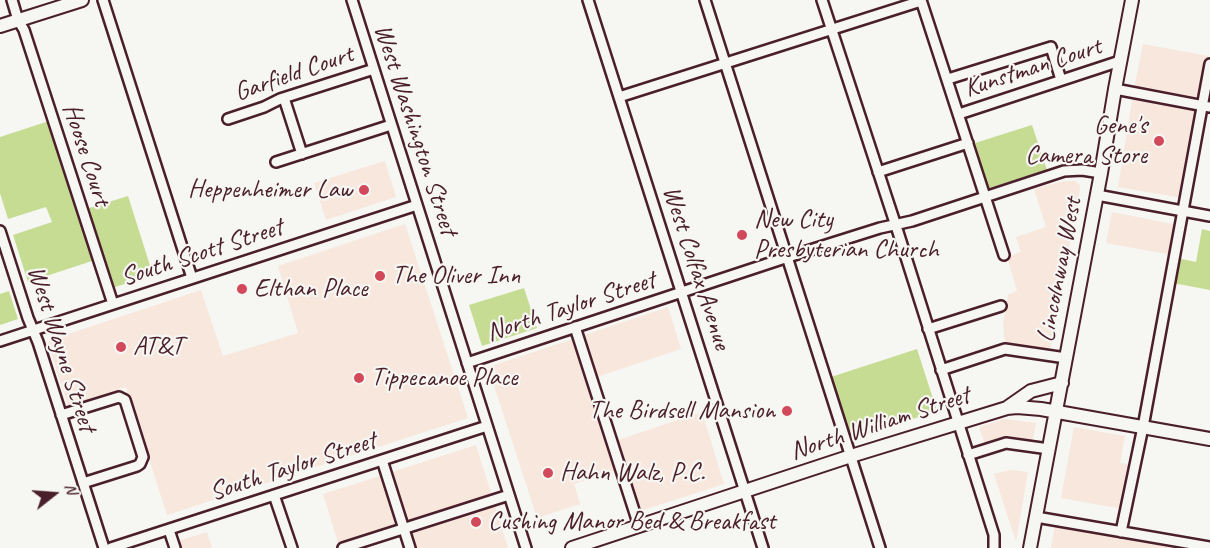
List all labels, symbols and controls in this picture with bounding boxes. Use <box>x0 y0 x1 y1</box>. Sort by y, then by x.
street label: West Washington Street <box>366 20 464 240</box>
street label: Kunstman Court <box>961 31 1105 105</box>
street label: Garfield Court <box>230 39 358 109</box>
street label: Hoose Court <box>55 100 117 210</box>
place label: Gene's Camera Store <box>1025 110 1147 172</box>
marker: Gene's Camera Store <box>1152 134 1166 148</box>
place label: Heppenheimer Law <box>188 174 352 206</box>
street label: West Colfax Avenue <box>655 182 737 354</box>
marker: Heppenheimer Law <box>357 183 371 197</box>
street label: Lincolnway West <box>1031 195 1089 345</box>
place label: New City Presbyterian Church <box>754 204 939 266</box>
street label: South Scott Street <box>117 212 287 294</box>
marker: New City Presbyterian Church <box>735 228 749 242</box>
place label: The Oliver Inn <box>392 260 520 292</box>
street label: West Wayne Street <box>19 262 103 436</box>
street label: North Taylor Street <box>483 265 659 349</box>
marker: The Oliver Inn <box>373 269 387 283</box>
place label: Elthan Place <box>254 273 368 305</box>
marker: Elthan Place <box>235 282 249 296</box>
place label: AT&T <box>133 331 183 363</box>
marker: AT&T <box>114 340 128 354</box>
place label: Tippecanoe Place <box>371 362 518 394</box>
marker: Tippecanoe Place <box>352 371 366 385</box>
street label: North William Street <box>786 380 974 468</box>
place label: The Birdsell Mansion <box>589 395 775 427</box>
marker: The Birdsell Mansion <box>780 404 794 418</box>
street label: South Taylor Street <box>206 425 380 509</box>
place label: Hahn Walz, P.C. <box>560 457 705 489</box>
north arrow <box>24 464 84 524</box>
marker: Hahn Walz, P.C. <box>541 466 555 480</box>
text: N <box>60 481 82 496</box>
place label: Cushing Manor Bed & Breakfast <box>488 506 775 538</box>
marker: Cushing Manor Bed & Breakfast <box>469 515 483 529</box>

